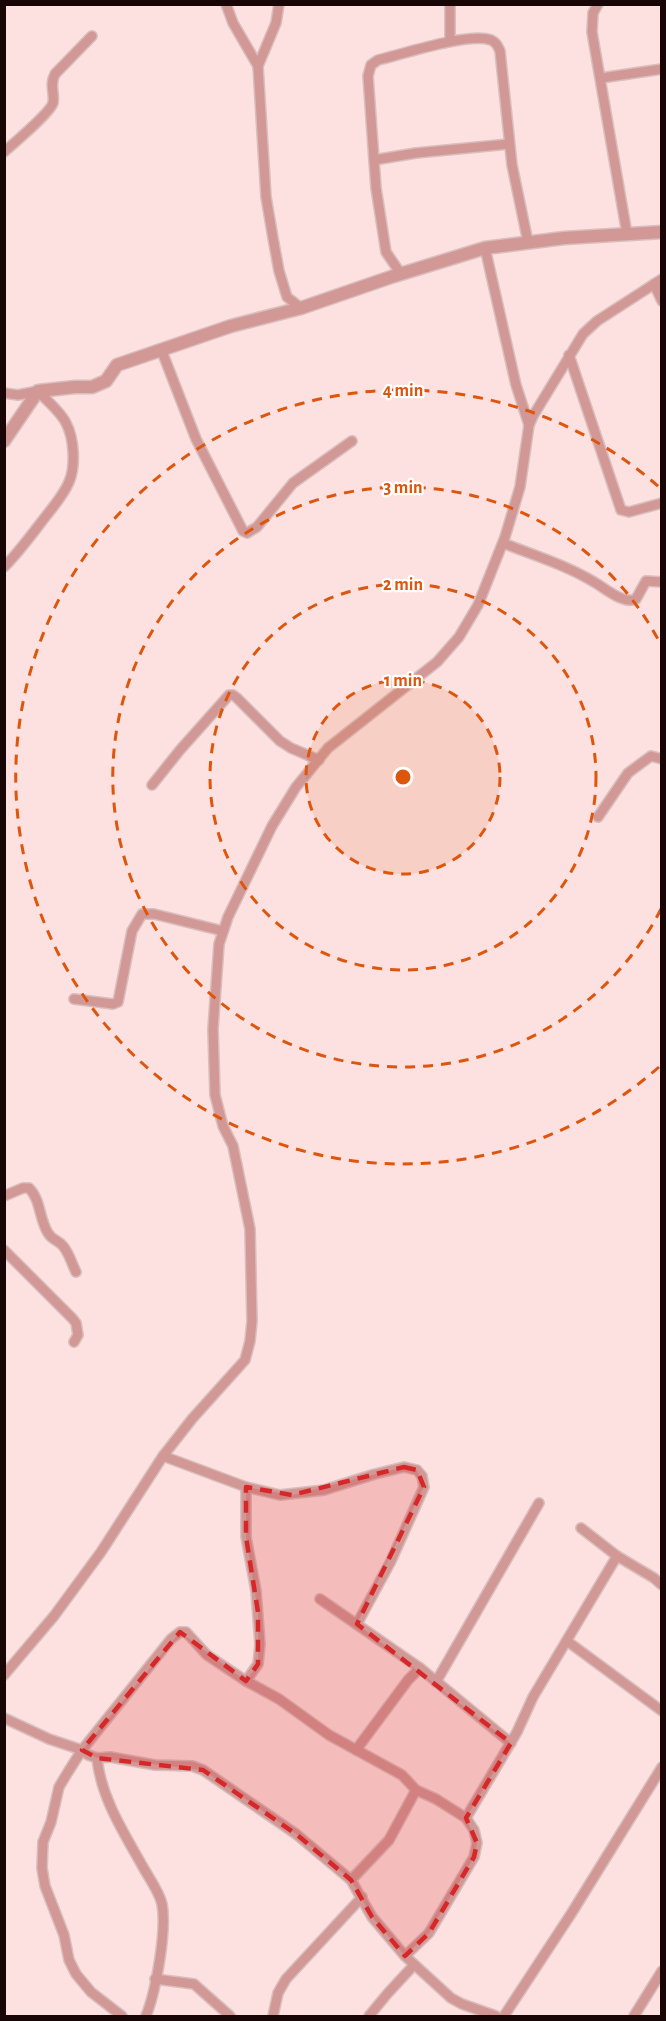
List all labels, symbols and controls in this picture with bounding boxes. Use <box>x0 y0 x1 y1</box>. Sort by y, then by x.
text: 4 min <box>383 382 423 400</box>
text: 3 min <box>383 479 423 497</box>
text: 2 min <box>383 576 423 594</box>
text: 1 min <box>384 672 422 690</box>
centre of rings <box>393 767 413 787</box>

